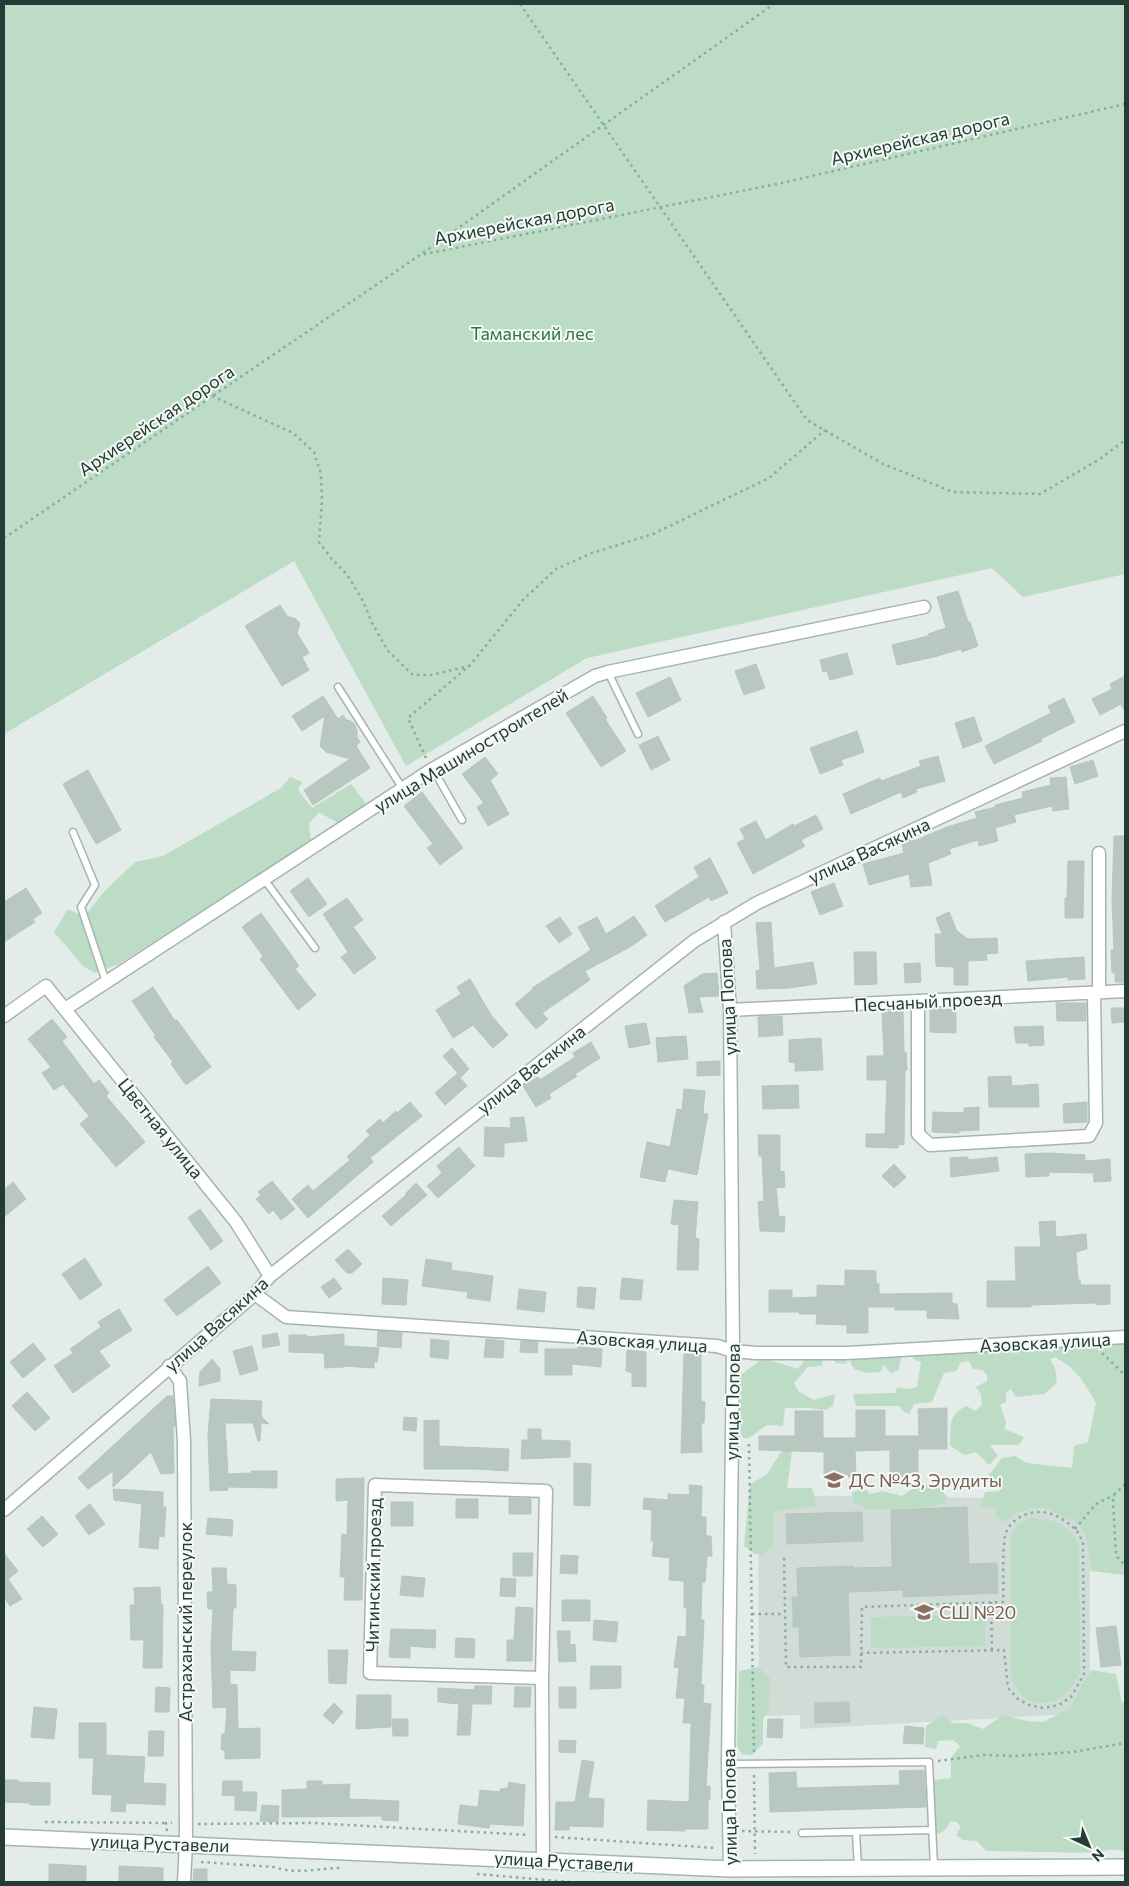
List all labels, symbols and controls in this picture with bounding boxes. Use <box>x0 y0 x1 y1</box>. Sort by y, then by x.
street label: Архиерейская дорога <box>828 107 1012 169</box>
street label: Архиерейская дорога <box>432 193 616 249</box>
park label: Таманский лес <box>470 322 594 344</box>
street label: Архиерейская дорога <box>74 360 238 480</box>
street label: улица Машиностроителей <box>370 683 572 817</box>
street label: улица Васякина <box>805 812 933 888</box>
street label: улица Попова <box>713 938 741 1056</box>
street label: Песчаный проезд <box>853 986 1003 1016</box>
street label: улица Васякина <box>472 1020 590 1118</box>
street label: Цветная улица <box>114 1073 208 1183</box>
street label: улица Васякина <box>160 1272 272 1376</box>
street label: Азовская улица <box>576 1325 708 1357</box>
street label: Азовская улица <box>979 1328 1111 1356</box>
street label: улица Попова <box>720 1343 744 1461</box>
school or university icon: ДС №43, Эрудиты <box>823 1469 845 1491</box>
place label: ДС №43, Эрудиты <box>849 1469 1002 1491</box>
street label: Читинский проезд <box>361 1497 385 1652</box>
street label: Астраханский переулок <box>174 1522 196 1722</box>
school or university icon: СШ №20 <box>913 1601 935 1623</box>
place label: СШ №20 <box>939 1601 1016 1623</box>
street label: улица Попова <box>717 1748 741 1866</box>
north arrow <box>1064 1821 1114 1871</box>
street label: улица Руставели <box>90 1830 230 1856</box>
street label: улица Руставели <box>494 1846 634 1876</box>
text: N <box>1089 1846 1108 1865</box>

